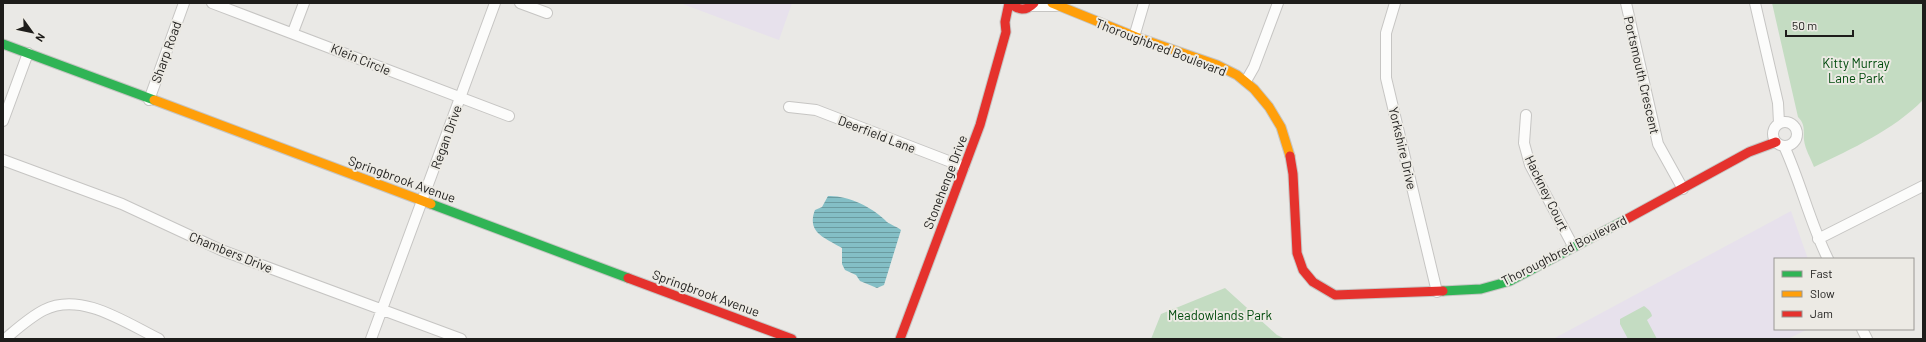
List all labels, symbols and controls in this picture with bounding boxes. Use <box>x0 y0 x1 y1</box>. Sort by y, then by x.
north arrow <box>12 12 52 52</box>
scale bar <box>1786 12 1853 38</box>
street label: Portsmouth Crescent <box>1621 14 1663 136</box>
street label: Thoroughbred Boulevard <box>1093 15 1229 79</box>
text: 50 m <box>1792 18 1817 32</box>
street label: Sharp Road <box>147 19 185 85</box>
text: N <box>33 31 48 44</box>
street label: Klein Circle <box>329 40 393 78</box>
park label: Kitty Murray Lane Park <box>1822 55 1890 86</box>
street label: Regan Drive <box>427 103 465 171</box>
street label: Yorkshire Drive <box>1386 105 1420 191</box>
street label: Deerfield Lane <box>836 112 918 156</box>
street label: Stonehenge Drive <box>920 133 970 231</box>
street label: Springbrook Avenue <box>346 152 458 206</box>
street label: Hackney Court <box>1522 153 1572 233</box>
street label: Thoroughbred Boulevard <box>1499 211 1629 289</box>
street label: Chambers Drive <box>187 228 275 276</box>
legend <box>1774 258 1914 330</box>
street label: Springbrook Avenue <box>650 266 762 320</box>
text: Fast <box>1810 266 1833 280</box>
text: Slow <box>1810 286 1835 300</box>
text: Jam <box>1810 306 1833 320</box>
park label: Meadowlands Park <box>1168 307 1273 323</box>

